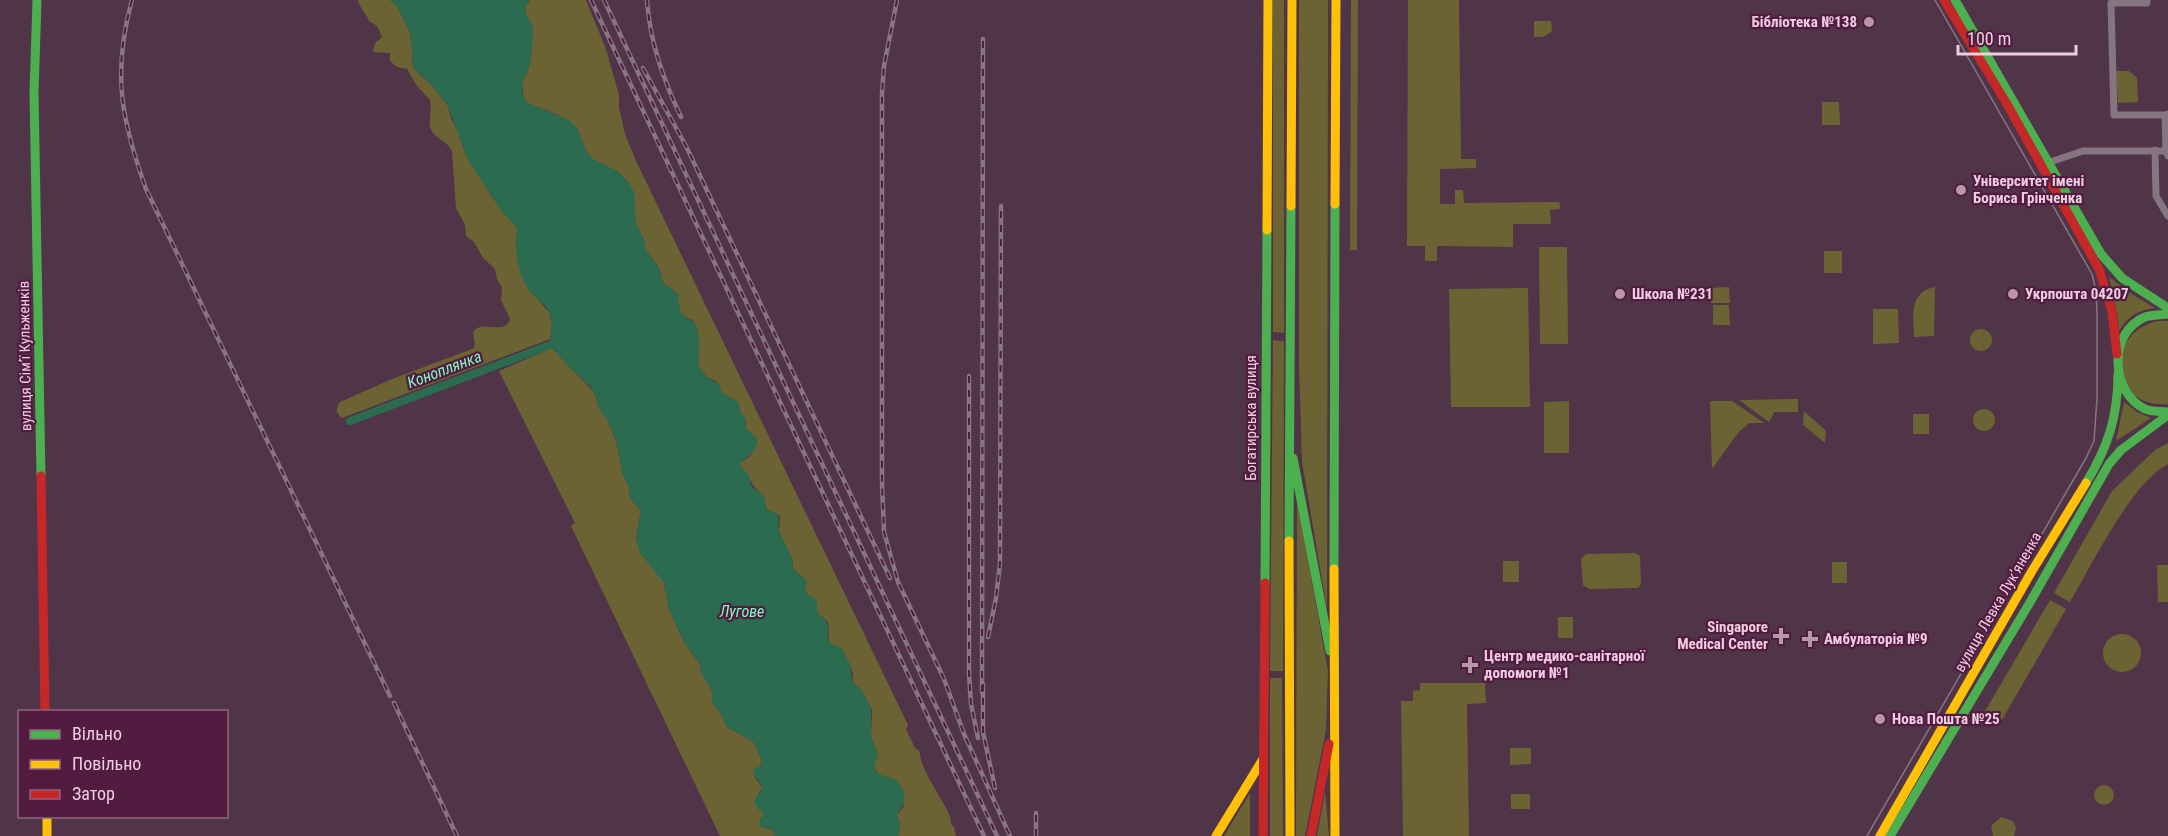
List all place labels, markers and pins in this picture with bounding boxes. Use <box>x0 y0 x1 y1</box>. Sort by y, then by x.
place label: Бібліотека №138 <box>1752 13 1857 31</box>
marker: Бібліотека №138 <box>1862 15 1876 29</box>
place label: Університет імені Бориса Грінченка <box>1973 172 2084 207</box>
marker: Університет імені Бориса Грінченка <box>1954 183 1968 197</box>
place label: Школа №231 <box>1632 285 1713 303</box>
place label: Укрпошта 04207 <box>2025 285 2129 303</box>
marker: Школа №231 <box>1613 287 1627 301</box>
marker: Укрпошта 04207 <box>2006 287 2020 301</box>
place label: Singapore Medical Center <box>1677 618 1768 653</box>
marker: Singapore Medical Center <box>1772 627 1790 645</box>
marker: Амбулаторія №9 <box>1801 630 1819 648</box>
place label: Амбулаторія №9 <box>1824 630 1928 648</box>
place label: Центр медико-санітарної допомоги №1 <box>1484 647 1646 682</box>
marker: Центр медико-санітарної допомоги №1 <box>1461 656 1479 674</box>
place label: Нова Пошта №25 <box>1892 710 2000 728</box>
marker: Нова Пошта №25 <box>1873 712 1887 726</box>

